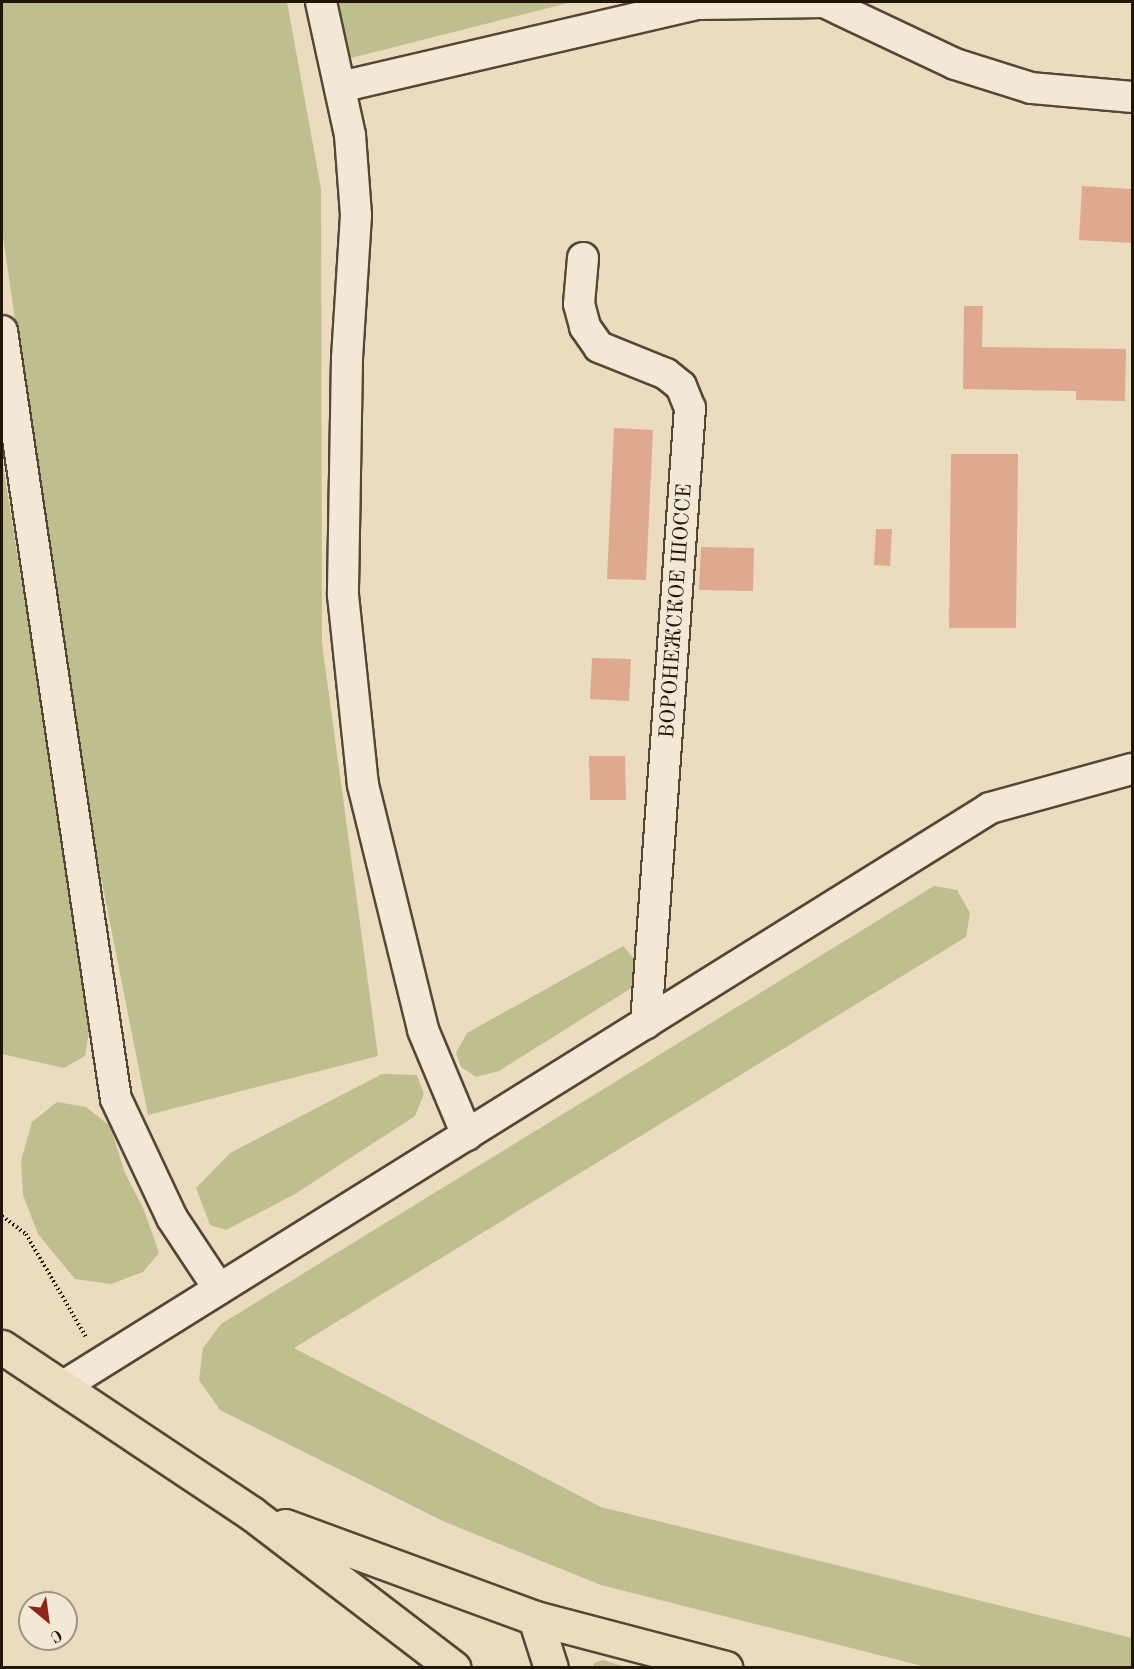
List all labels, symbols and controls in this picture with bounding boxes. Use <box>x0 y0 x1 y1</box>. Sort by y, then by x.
street label: ВОРОНЕЖСКОЕ ШОССЕ <box>656 483 698 739</box>
north arrow <box>18 1591 78 1651</box>
text: С <box>47 1625 64 1645</box>

